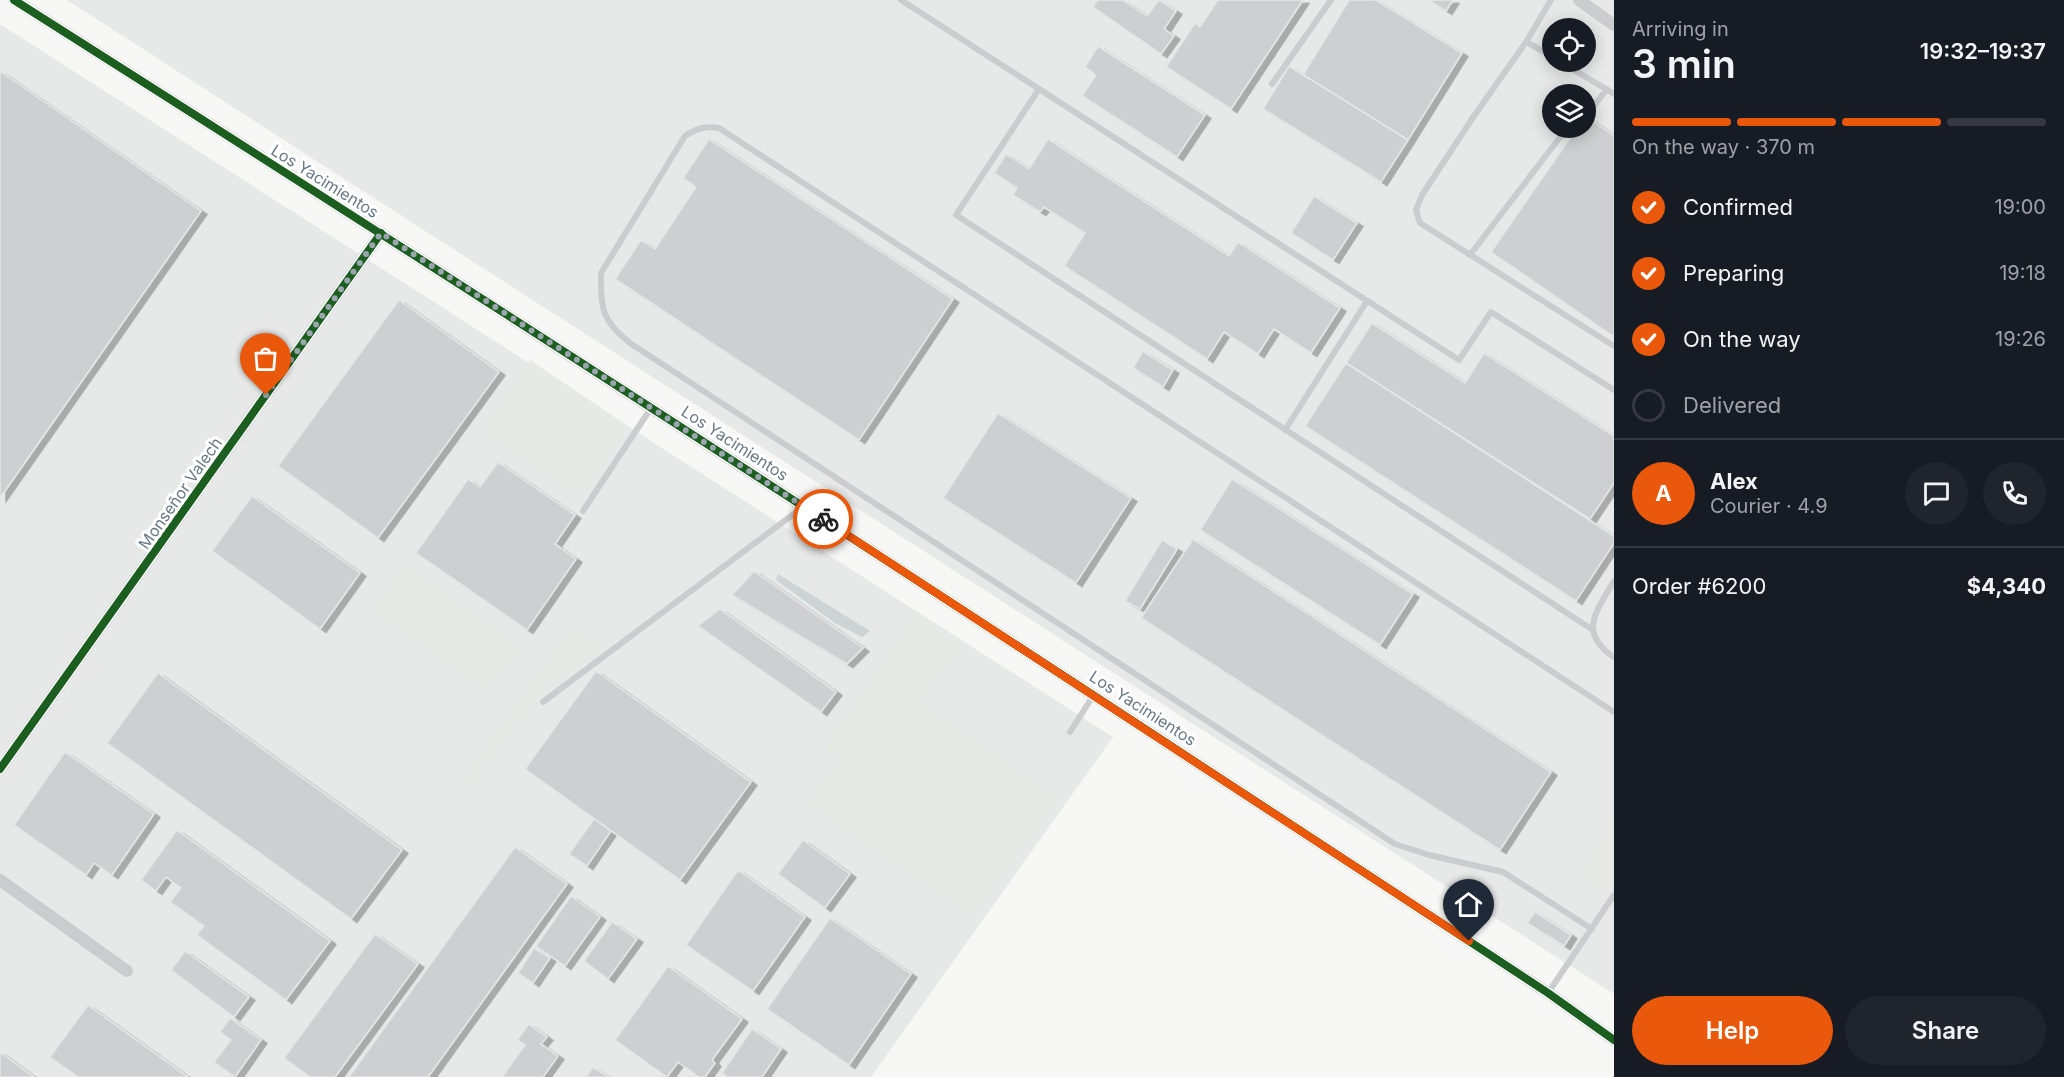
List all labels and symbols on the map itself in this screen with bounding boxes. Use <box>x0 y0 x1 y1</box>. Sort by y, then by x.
street label: Los Yacimientos <box>267 140 383 222</box>
pin <box>240 333 291 395</box>
street label: Los Yacimientos <box>678 401 792 485</box>
street label: Monseñor Valech <box>134 433 226 553</box>
courier <box>793 489 853 549</box>
street label: Los Yacimientos <box>1086 666 1200 750</box>
pin <box>1443 879 1494 941</box>

